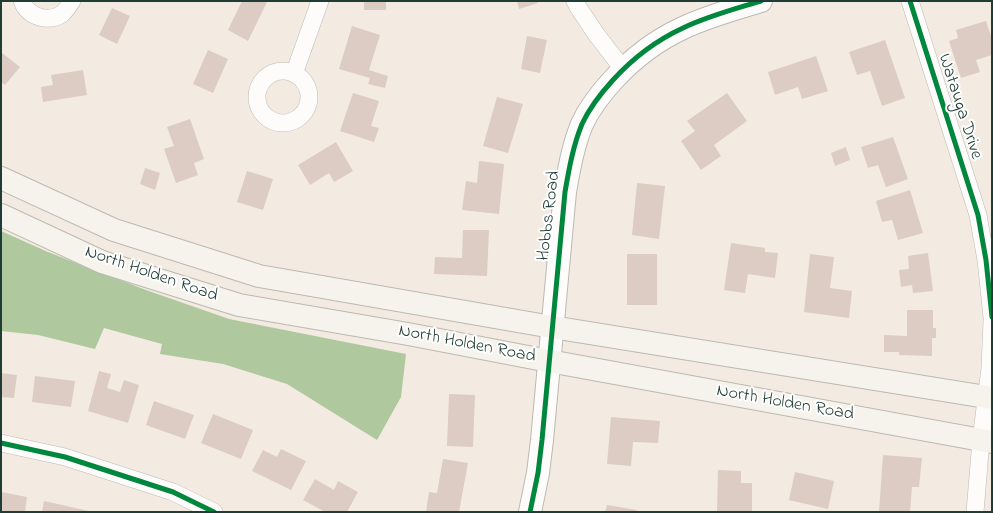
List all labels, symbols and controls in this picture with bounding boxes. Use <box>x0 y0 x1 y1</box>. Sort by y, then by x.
street label: Watauga Drive <box>932 52 986 162</box>
street label: Hobbs Road <box>534 170 566 262</box>
street label: North Holden Road <box>82 242 220 308</box>
street label: North Holden Road <box>397 321 537 369</box>
street label: North Holden Road <box>715 381 855 427</box>

